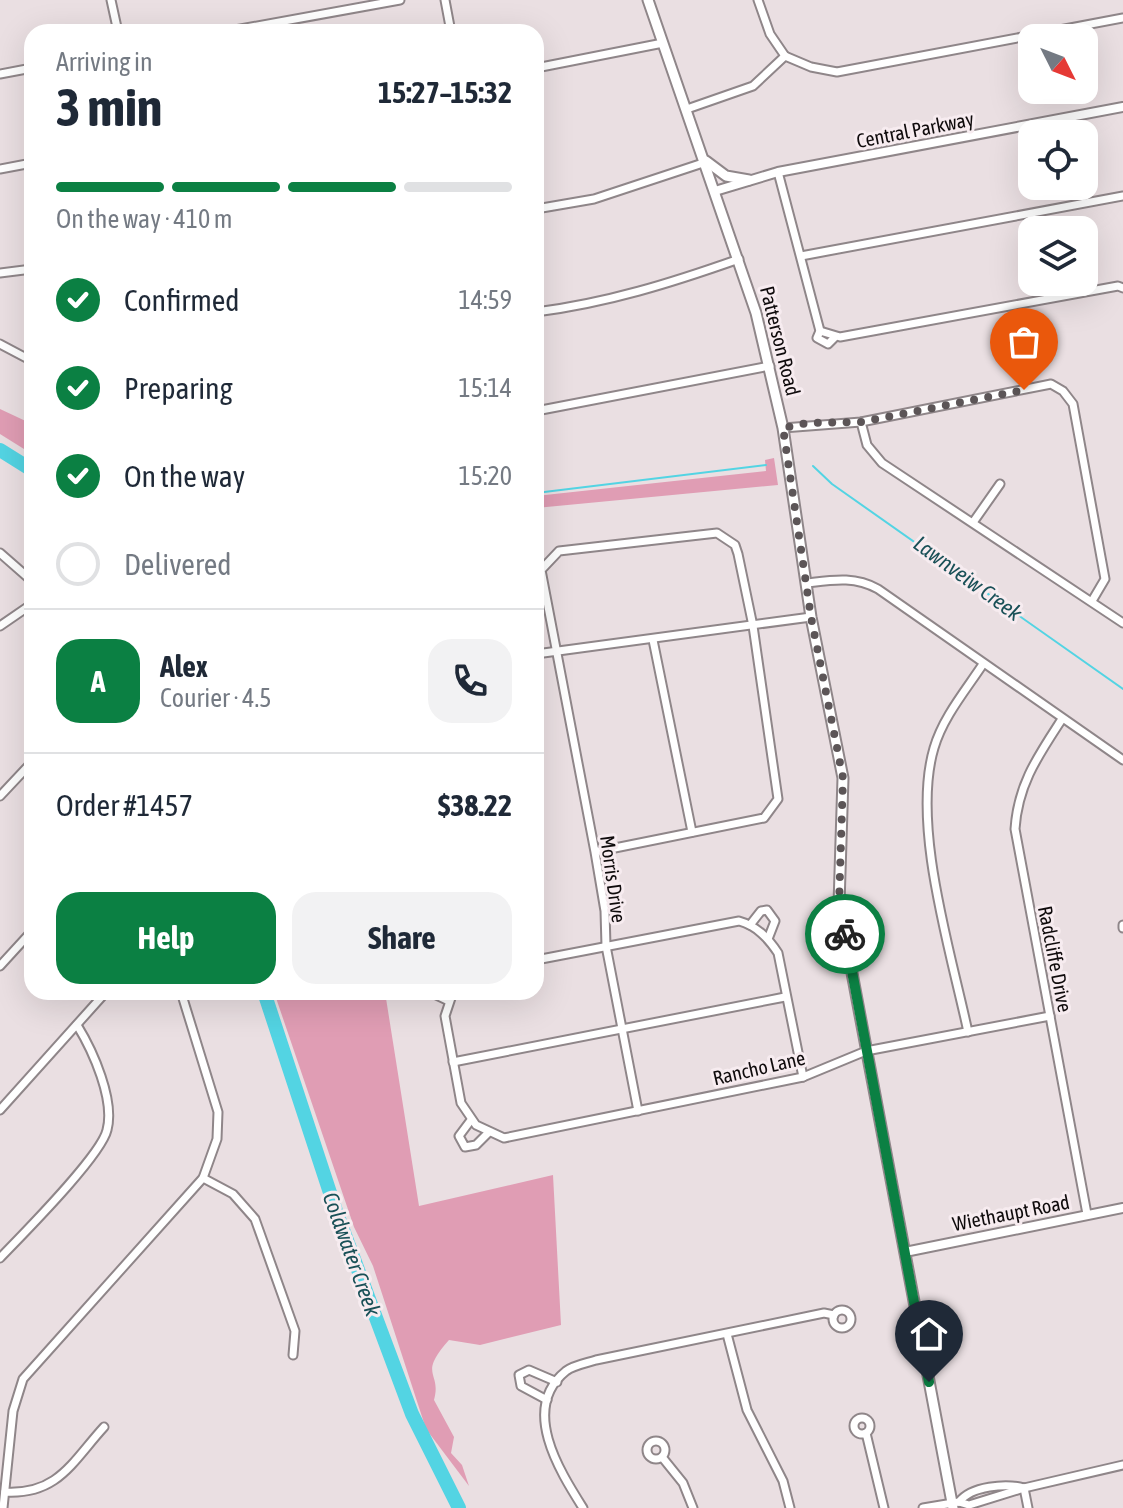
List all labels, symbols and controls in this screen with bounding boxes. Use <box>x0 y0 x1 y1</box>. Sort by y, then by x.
north arrow <box>1018 24 1098 104</box>
map controls <box>1018 24 1098 296</box>
text: Arriving in <box>56 47 153 77</box>
text: 15:27–15:32 <box>378 75 512 109</box>
text: 3 min <box>56 77 162 137</box>
street label: Central Parkway <box>854 107 976 152</box>
button: locate <box>1018 120 1098 200</box>
text: On the way · 410 m <box>56 204 233 234</box>
button: layers <box>1018 216 1098 296</box>
icon: check <box>56 278 100 322</box>
text: Confirmed <box>124 283 239 317</box>
street label: Patterson Road <box>756 284 805 398</box>
text: 14:59 <box>458 285 512 315</box>
pin <box>990 308 1058 390</box>
icon: bag <box>1002 320 1046 364</box>
icon: check <box>56 366 100 410</box>
text: Preparing <box>124 371 233 405</box>
text: 15:14 <box>458 373 512 403</box>
icon: check <box>56 454 100 498</box>
text: On the way <box>124 459 245 493</box>
text: 15:20 <box>458 461 512 491</box>
water label: Lawnveiw Creek <box>909 530 1027 626</box>
text: Delivered <box>124 547 232 581</box>
button: phone <box>428 639 512 723</box>
text: Alex <box>160 649 208 683</box>
text: A <box>91 664 105 698</box>
text: Courier · 4.5 <box>160 683 271 713</box>
text: Order #1457 <box>56 788 193 822</box>
text: $38.22 <box>438 788 512 822</box>
street label: Morris Drive <box>596 834 631 924</box>
button: Help <box>56 892 276 984</box>
button: Share <box>292 892 512 984</box>
courier <box>805 894 885 974</box>
street label: Radcliffe Drive <box>1034 904 1077 1014</box>
icon: bike <box>823 912 867 956</box>
street label: Rancho Lane <box>710 1046 807 1089</box>
water label: Coldwater Creek <box>318 1189 387 1320</box>
street label: Wiethaupt Road <box>950 1190 1071 1235</box>
pin <box>895 1300 963 1382</box>
icon: home <box>907 1312 951 1356</box>

